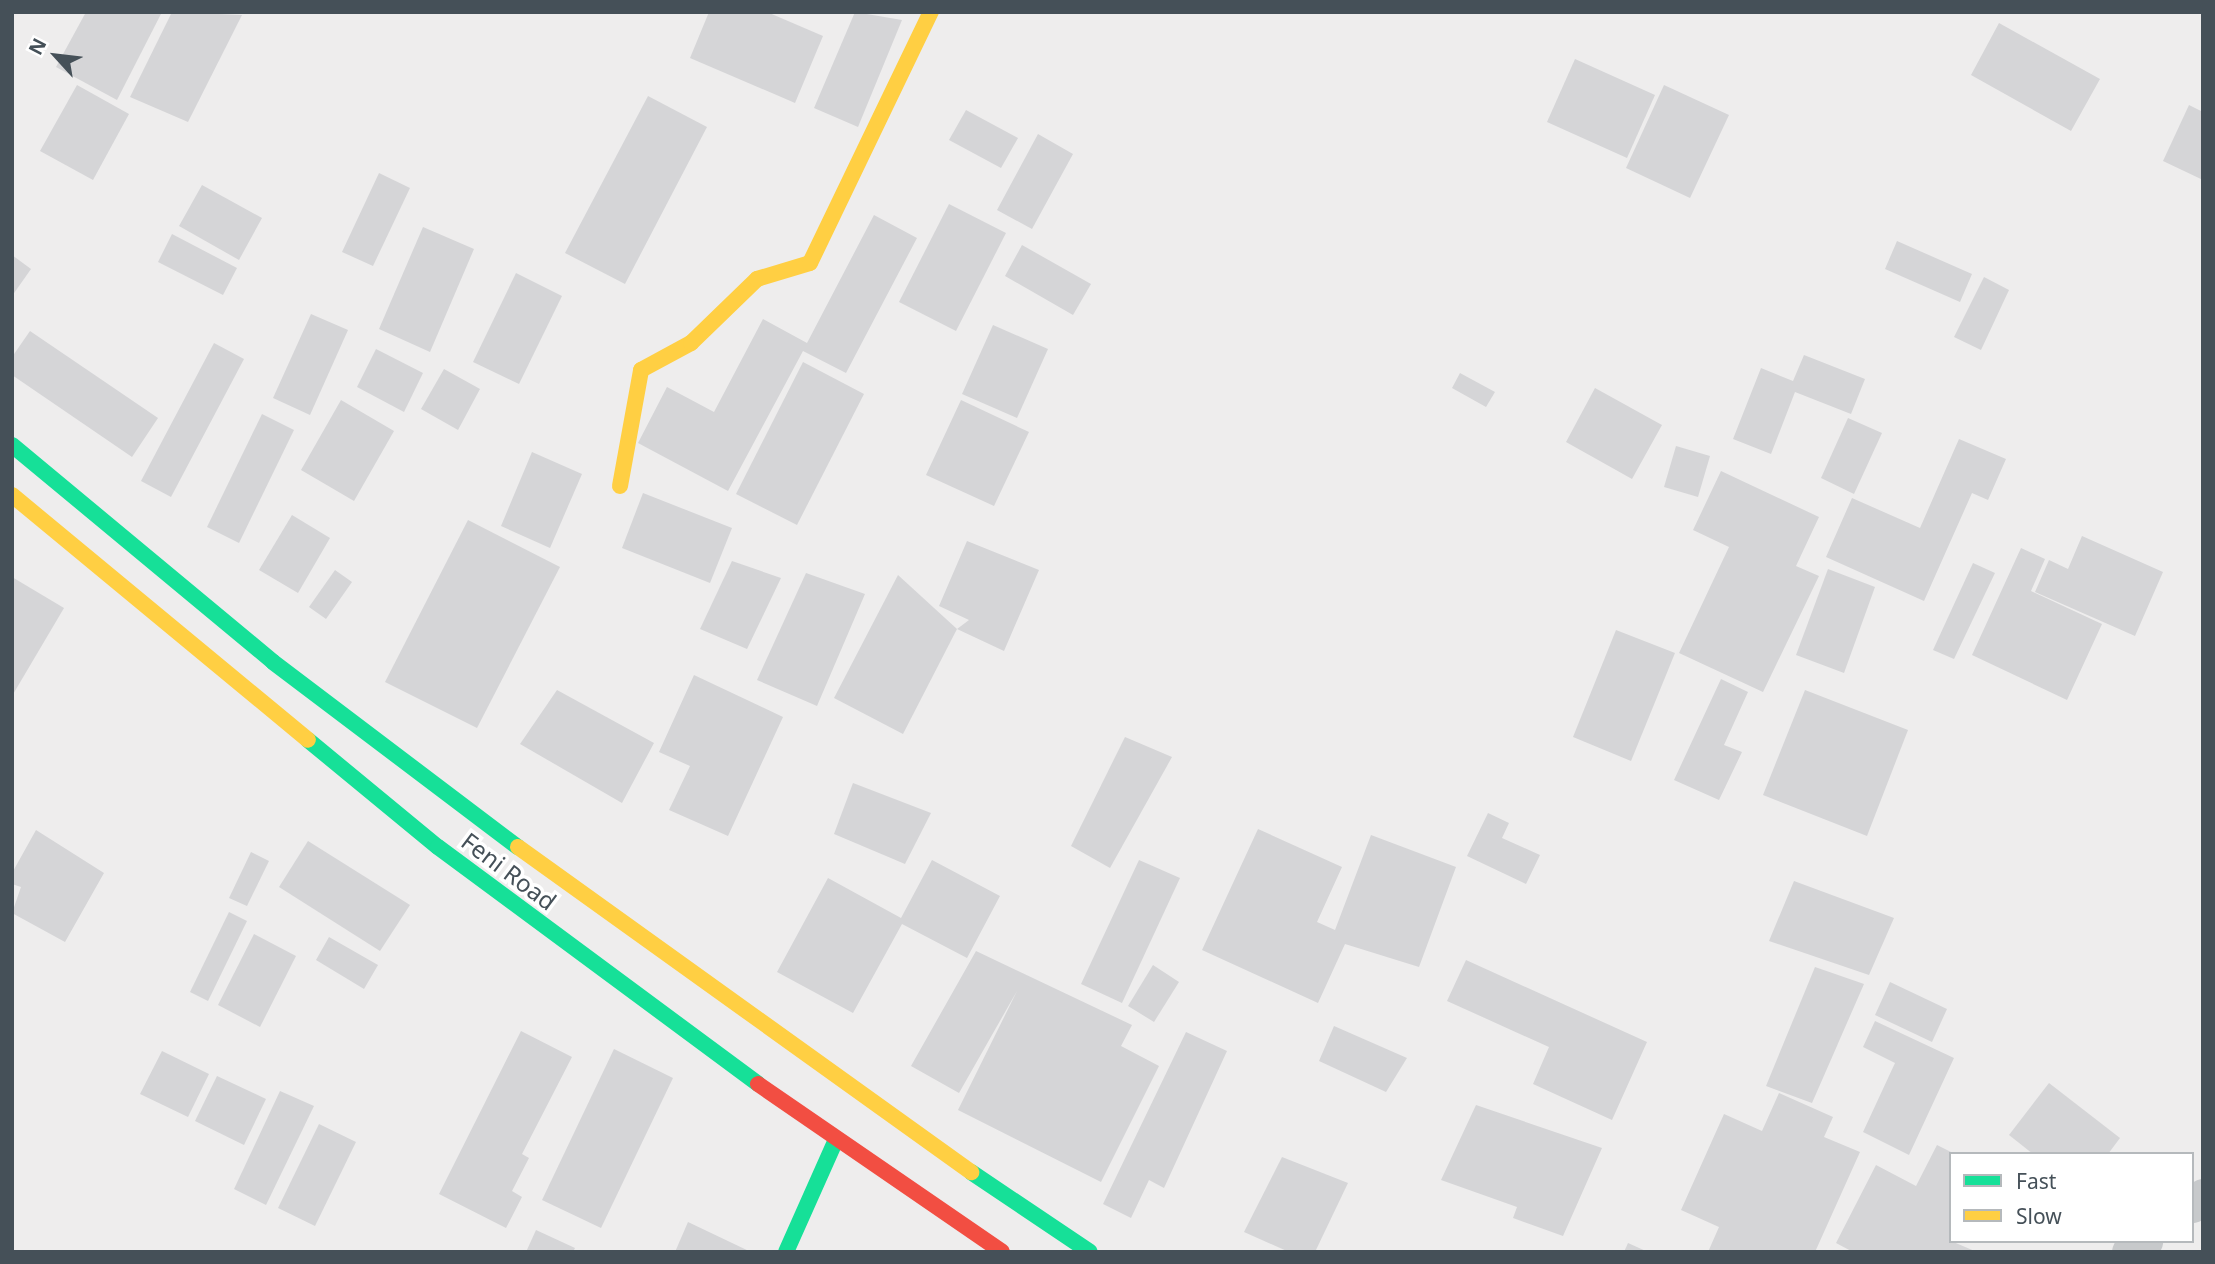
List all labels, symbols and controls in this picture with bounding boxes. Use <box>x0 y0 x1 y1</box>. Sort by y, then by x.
north arrow <box>21 21 91 91</box>
text: N <box>22 34 52 59</box>
street label: Feni Road <box>456 826 562 916</box>
legend <box>1949 1152 2194 1243</box>
text: Fast <box>2016 1167 2056 1195</box>
text: Slow <box>2016 1202 2062 1230</box>

